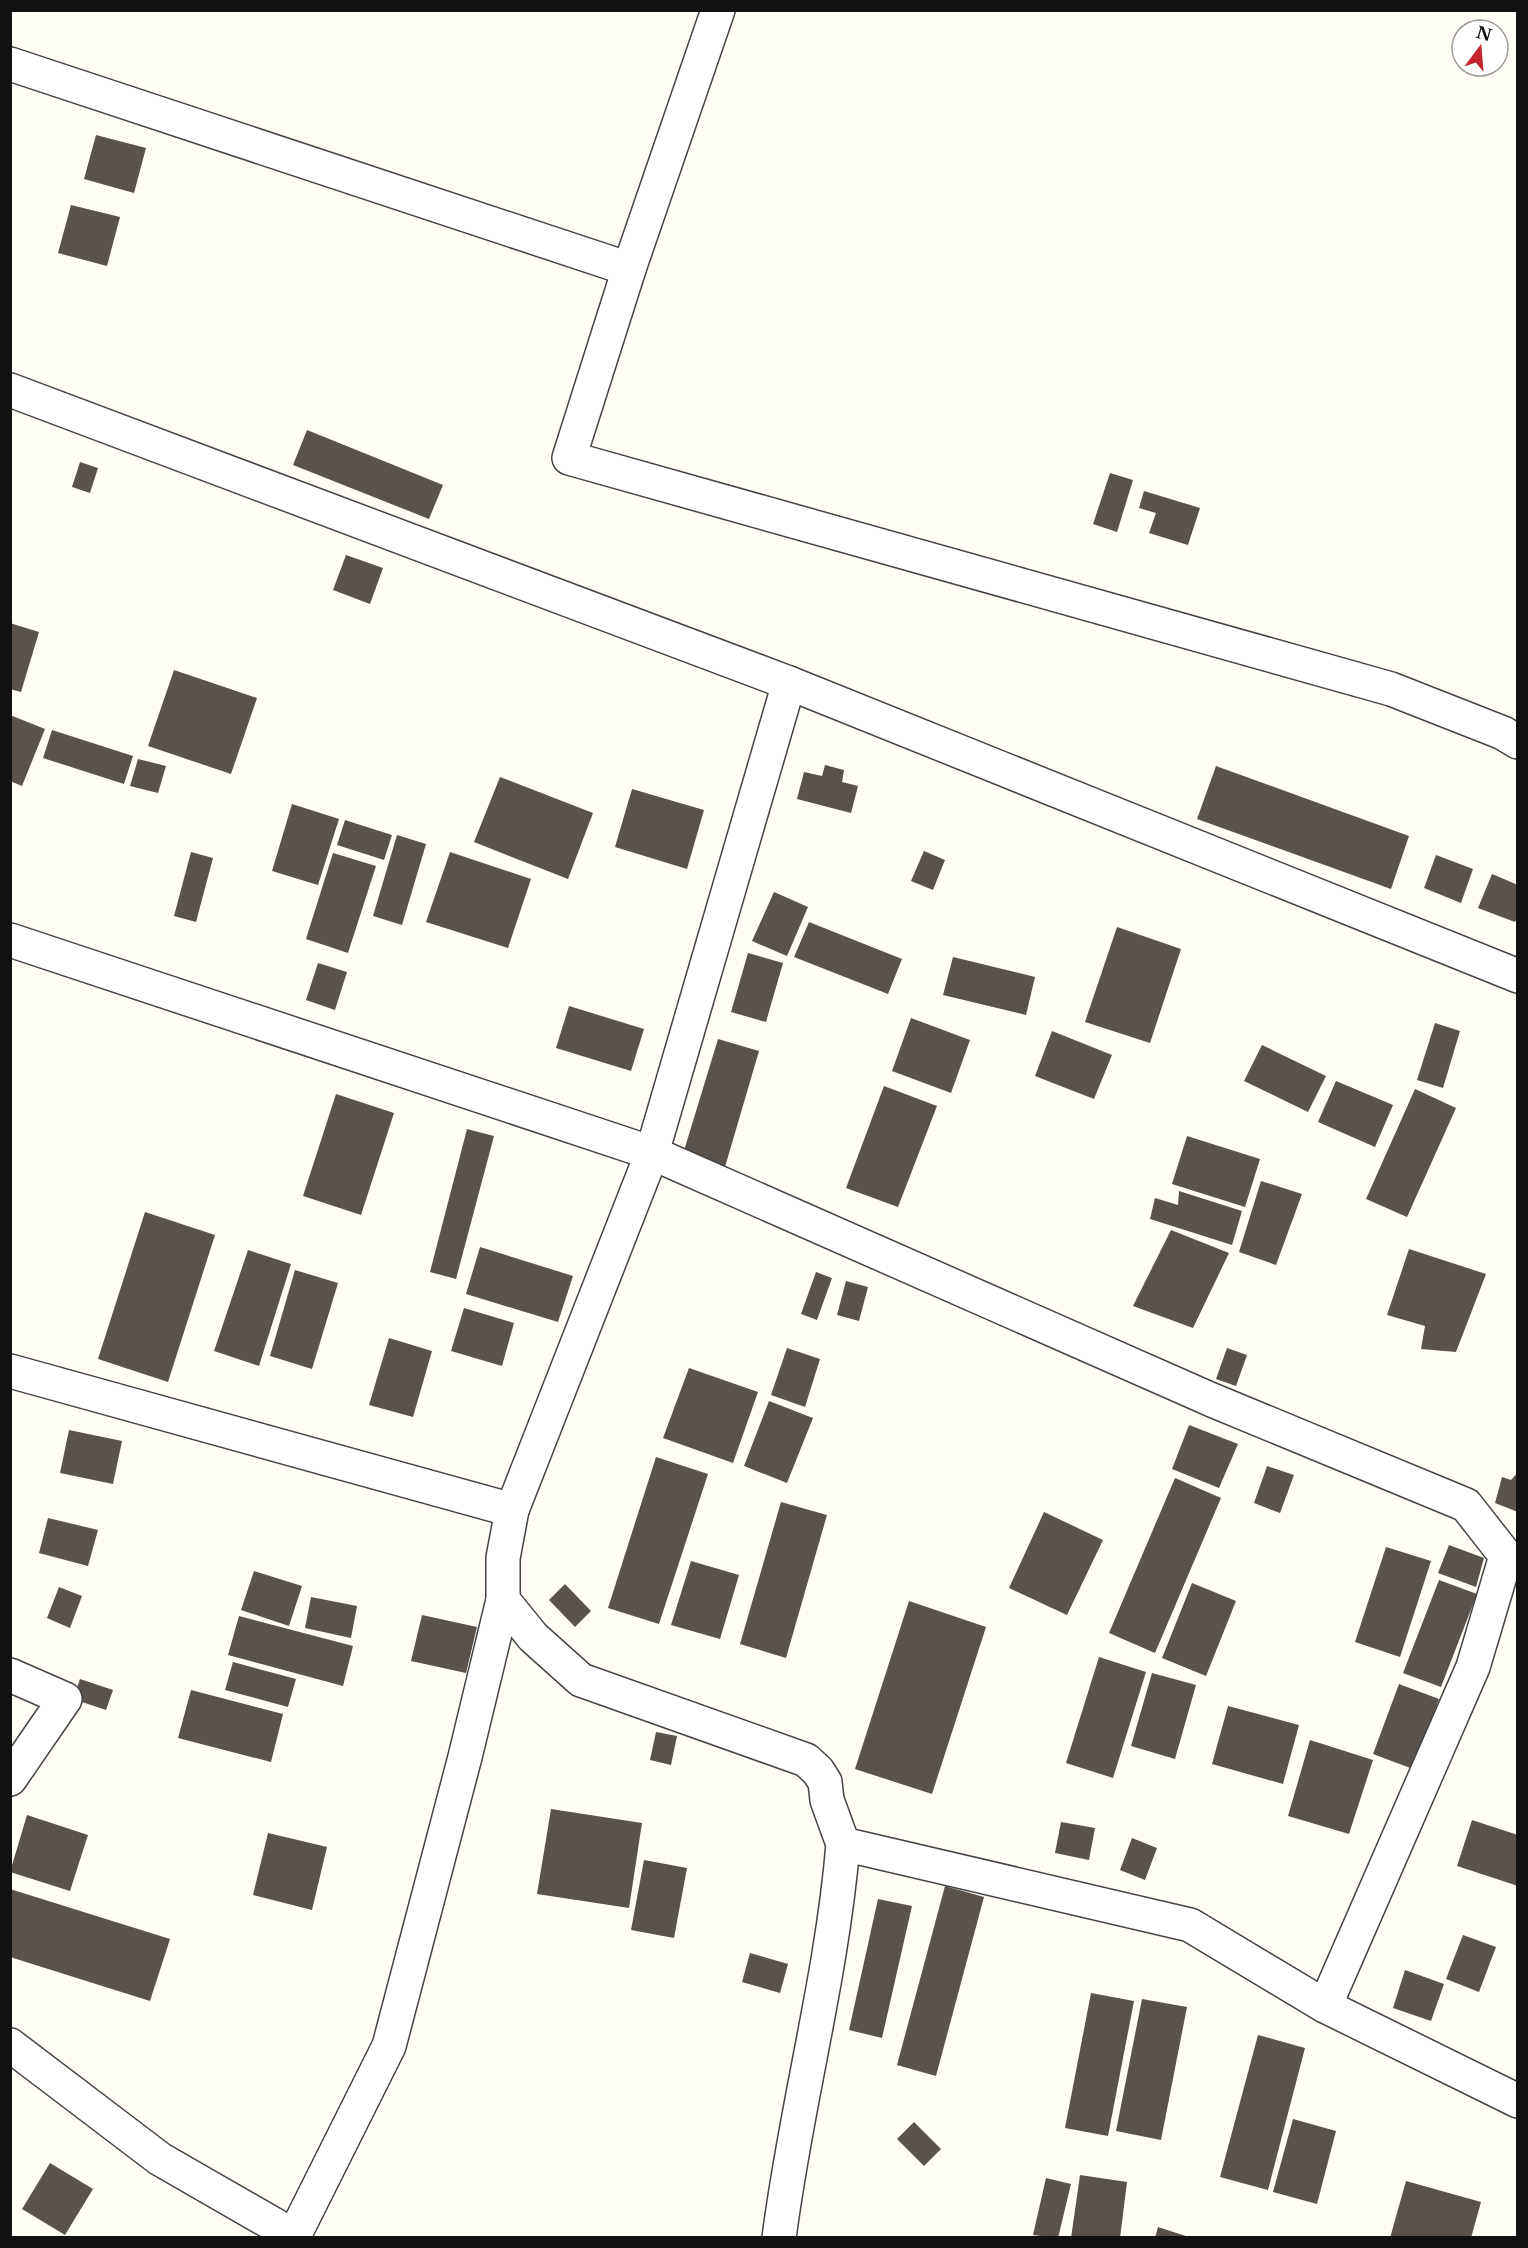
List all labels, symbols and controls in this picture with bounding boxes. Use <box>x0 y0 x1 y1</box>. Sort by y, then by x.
north arrow <box>1450 18 1510 78</box>
text: N <box>1474 22 1494 45</box>

